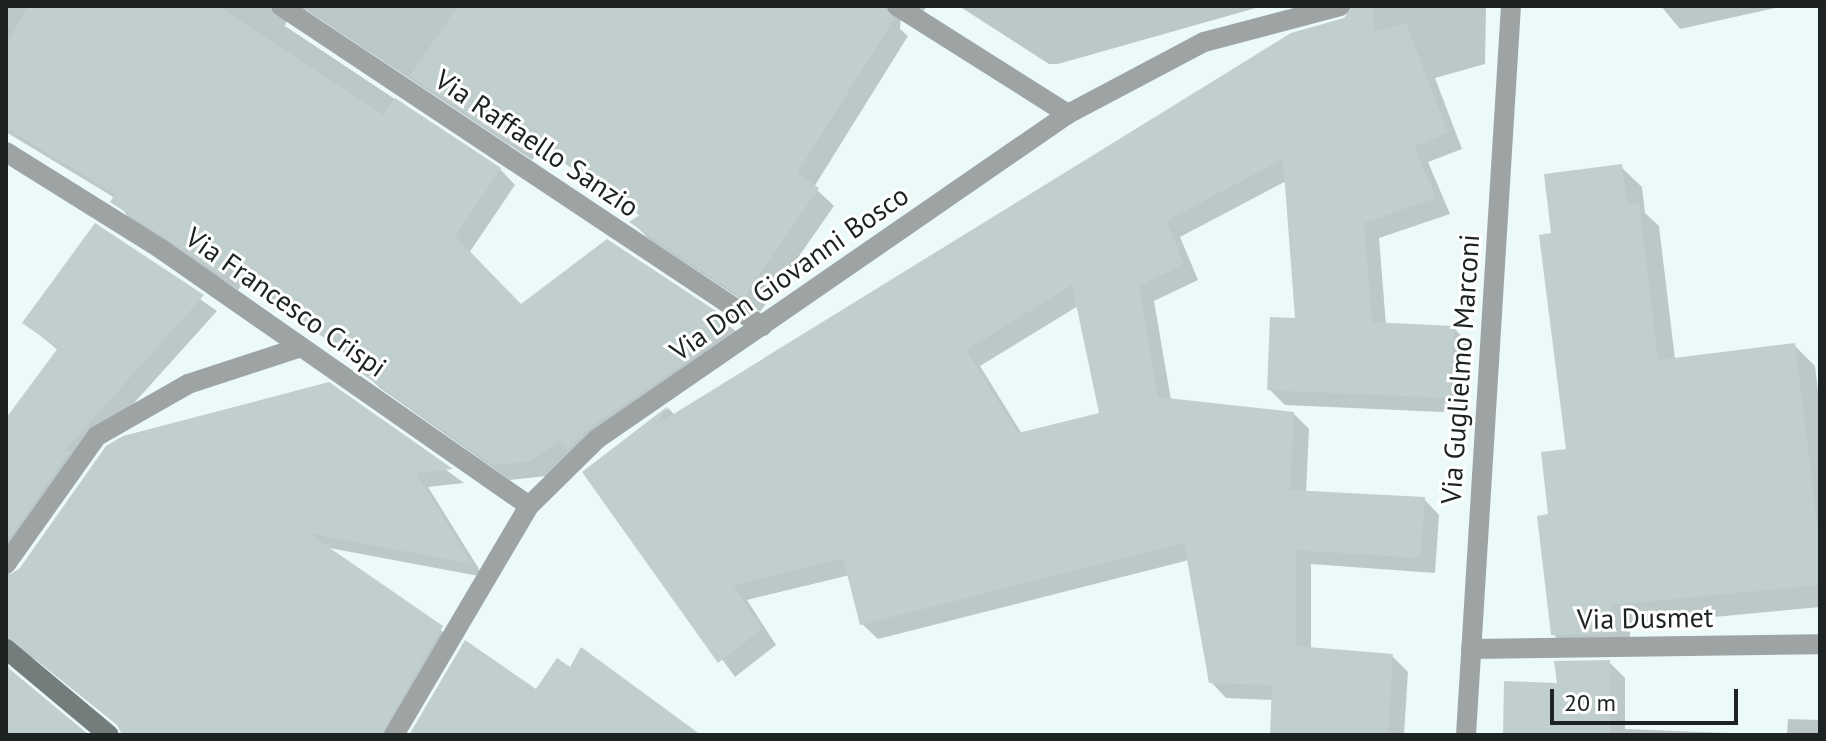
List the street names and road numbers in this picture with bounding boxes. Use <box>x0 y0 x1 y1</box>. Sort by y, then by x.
street label: Via Raffaello Sanzio <box>429 62 645 224</box>
street label: Via Don Giovanni Bosco <box>663 178 915 368</box>
street label: Via Francesco Crispi <box>179 220 393 384</box>
street label: Via Guglielmo Marconi <box>1434 233 1486 505</box>
street label: Via Dusmet <box>1577 600 1713 636</box>

